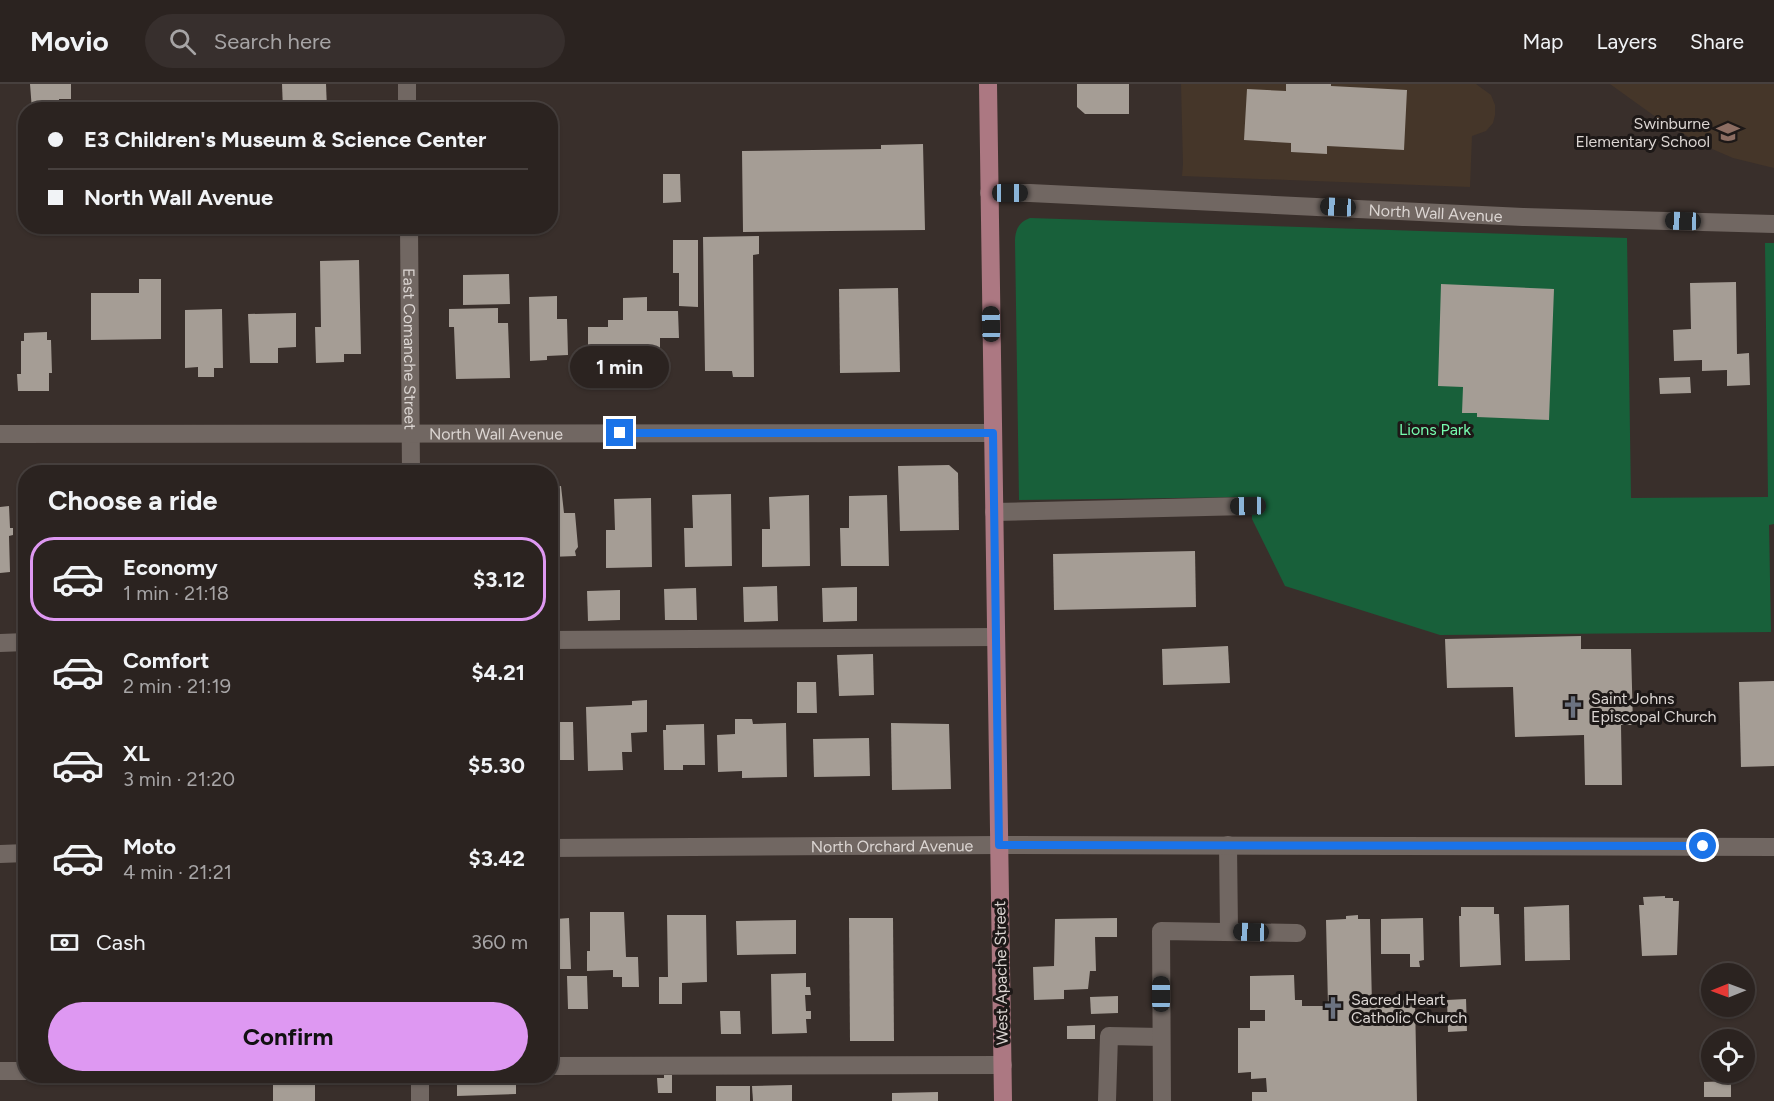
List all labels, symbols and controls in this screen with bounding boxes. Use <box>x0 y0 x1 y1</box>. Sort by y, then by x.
search box <box>145 14 565 68</box>
text: Movio <box>30 24 109 58</box>
icon: search <box>166 25 199 58</box>
text: Search here <box>214 28 331 55</box>
text: Map <box>1523 29 1563 54</box>
text: Layers <box>1596 29 1657 54</box>
text: Share <box>1690 29 1744 54</box>
place label: Swinburne Elementary School <box>1576 114 1710 151</box>
school or university icon: Swinburne Elementary School <box>1715 119 1741 145</box>
text: E3 Children's Museum & Science Center <box>84 126 486 153</box>
text: North Wall Avenue <box>84 184 273 211</box>
car <box>992 184 1028 202</box>
car <box>1320 197 1356 217</box>
street label: North Wall Avenue <box>1368 200 1503 226</box>
car <box>1665 211 1701 231</box>
street label: East Comanche Street <box>400 268 420 430</box>
car <box>982 306 1000 342</box>
callout: 1 min <box>570 346 670 388</box>
text: 1 min <box>596 355 643 379</box>
route end <box>606 419 633 446</box>
park label: Lions Park <box>1399 420 1471 439</box>
street label: North Wall Avenue <box>429 424 563 443</box>
text: Choose a ride <box>48 484 217 517</box>
car <box>1230 497 1266 515</box>
icon: car <box>51 552 105 606</box>
text: Economy <box>123 554 218 581</box>
text: $3.12 <box>473 566 525 593</box>
text: 1 min · 21:18 <box>123 581 229 605</box>
icon: car <box>51 645 105 699</box>
text: Comfort <box>123 647 209 674</box>
text: $4.21 <box>471 659 525 686</box>
text: 2 min · 21:19 <box>123 674 231 698</box>
place label: Saint Johns Episcopal Church <box>1591 689 1717 726</box>
church icon: Saint Johns Episcopal Church <box>1560 694 1586 720</box>
icon: car <box>51 738 105 792</box>
text: XL <box>123 740 150 767</box>
text: $5.30 <box>468 752 525 779</box>
text: 3 min · 21:20 <box>123 767 235 791</box>
icon: car <box>51 831 105 885</box>
route start <box>1689 832 1716 859</box>
text: Moto <box>123 833 176 860</box>
street label: North Orchard Avenue <box>811 836 974 856</box>
text: $3.42 <box>468 845 525 872</box>
text: 4 min · 21:21 <box>123 860 232 884</box>
street label: West Apache Street <box>990 901 1012 1045</box>
car <box>1233 922 1269 942</box>
icon: cash <box>48 926 81 959</box>
text: Cash <box>96 929 146 956</box>
text: 360 m <box>471 930 528 954</box>
north arrow <box>1701 963 1755 1017</box>
map controls <box>1701 963 1755 1083</box>
car <box>1152 976 1170 1012</box>
place label: Sacred Heart Catholic Church <box>1351 990 1467 1027</box>
church icon: Sacred Heart Catholic Church <box>1320 995 1346 1021</box>
button: Confirm <box>48 1002 528 1071</box>
button: locate <box>1701 1029 1755 1083</box>

